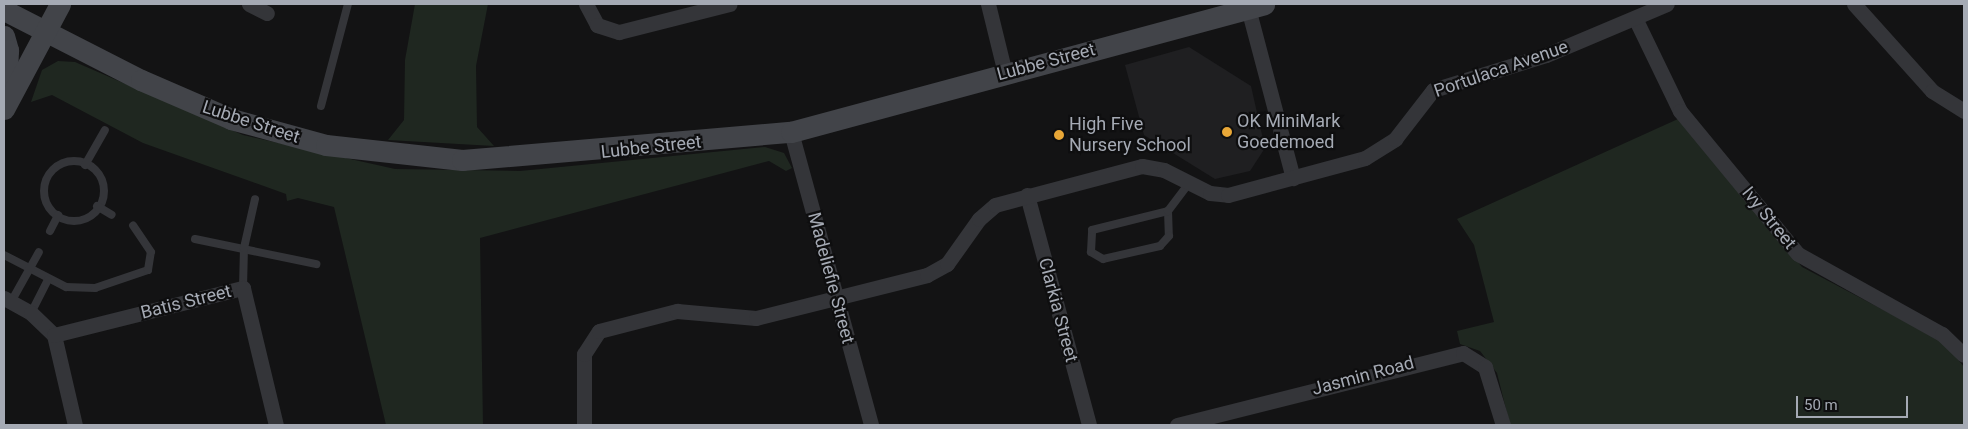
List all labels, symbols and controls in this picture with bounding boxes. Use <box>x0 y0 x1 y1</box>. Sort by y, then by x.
street label: Portulaca Avenue <box>1431 36 1571 102</box>
street label: Lubbe Street <box>994 39 1098 85</box>
street label: Lubbe Street <box>200 96 302 148</box>
place label: OK MiniMark Goedemoed <box>1237 111 1340 154</box>
place label: High Five Nursery School <box>1069 114 1191 156</box>
marker: OK MiniMark Goedemoed <box>1221 126 1233 138</box>
marker: High Five Nursery School <box>1053 129 1065 141</box>
street label: Lubbe Street <box>600 131 702 163</box>
street label: Ivy Street <box>1737 182 1801 254</box>
street label: Madeliefie Street <box>803 210 859 346</box>
street label: Clarkia Street <box>1034 255 1082 365</box>
street label: Batis Street <box>139 280 233 324</box>
street label: Jasmin Road <box>1310 352 1416 400</box>
scale bar <box>1798 386 1910 418</box>
text: 50 m <box>1804 396 1838 414</box>

